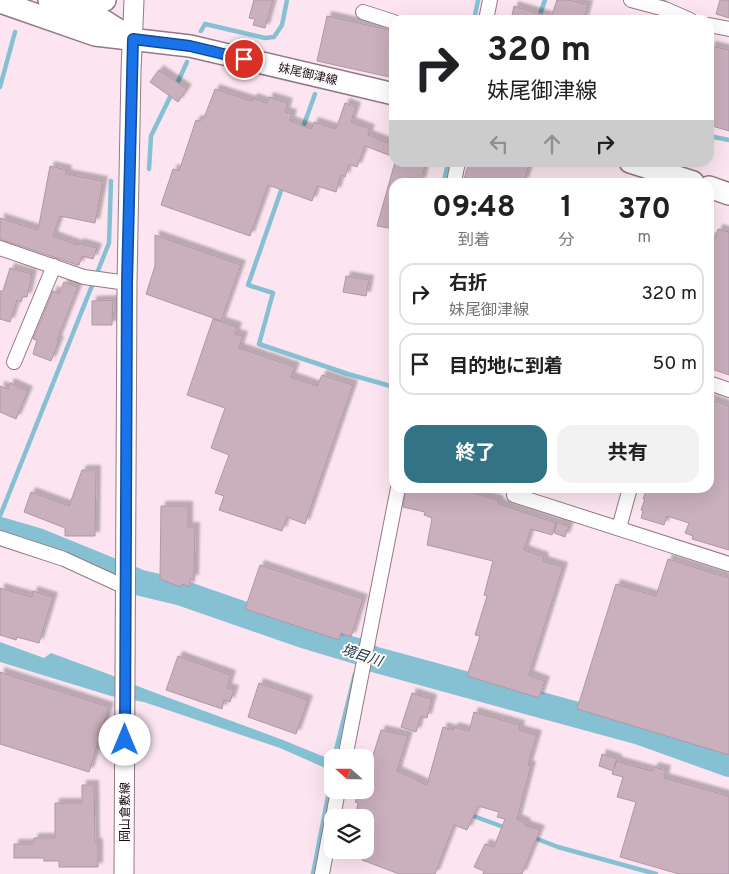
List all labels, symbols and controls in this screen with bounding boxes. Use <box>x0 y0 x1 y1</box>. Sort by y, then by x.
text: 320 m <box>487 29 591 73</box>
icon: right <box>404 35 469 100</box>
pin <box>223 38 265 80</box>
icon: arrive <box>230 45 258 73</box>
street label: 妹尾御津線 <box>277 60 339 90</box>
text: 妹尾御津線 <box>487 79 597 106</box>
icon: left <box>485 130 513 158</box>
icon: ahead <box>538 130 566 158</box>
icon: right <box>591 130 619 158</box>
text: 09:48 <box>432 190 516 227</box>
text: 1 <box>561 190 573 227</box>
text: 370 <box>618 192 671 229</box>
text: m <box>638 228 651 248</box>
text: 到着 <box>458 231 490 251</box>
text: 分 <box>559 231 575 251</box>
text: 右折 <box>449 272 487 296</box>
icon: right <box>406 280 434 308</box>
text: 320 m <box>642 282 697 306</box>
text: 妹尾御津線 <box>449 301 529 321</box>
icon: arrive <box>406 350 434 378</box>
text: 50 m <box>652 352 697 376</box>
text: 目的地に到着 <box>449 355 563 379</box>
button: 終了 <box>404 425 547 483</box>
button: 共有 <box>557 425 699 483</box>
water label: 境目川 <box>339 642 386 672</box>
position arrow <box>98 713 150 765</box>
north arrow <box>324 749 374 799</box>
map controls <box>324 749 374 859</box>
street label: 岡山倉敷線 <box>118 782 134 842</box>
button: layers <box>324 809 374 859</box>

